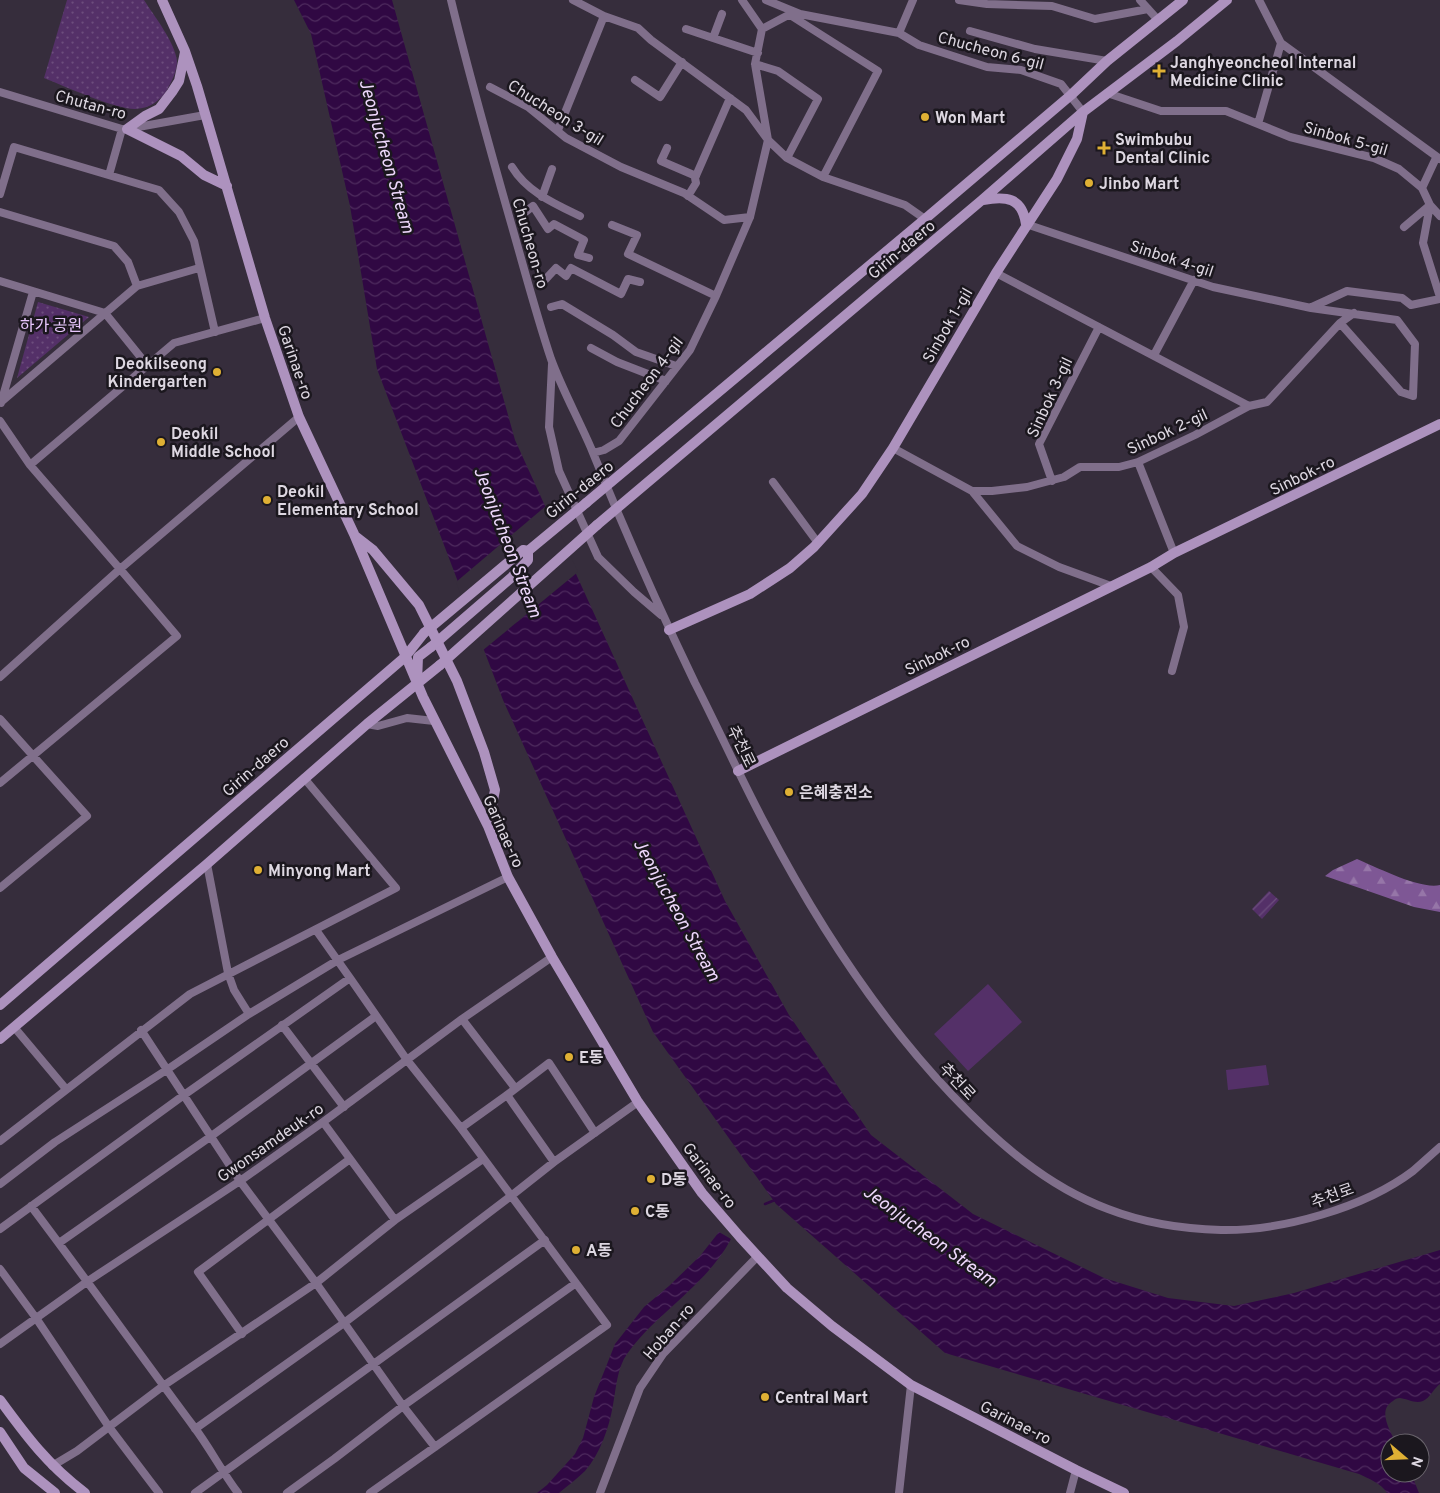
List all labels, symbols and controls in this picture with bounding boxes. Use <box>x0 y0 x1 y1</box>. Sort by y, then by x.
street label: Chucheon 6-gil <box>935 28 1046 76</box>
place label: Janghyeoncheol Internal Medicine Clinic <box>1170 54 1356 92</box>
marker: Janghyeoncheol Internal Medicine Clinic <box>1152 64 1166 78</box>
street label: Chucheon 3-gil <box>503 76 607 151</box>
water label: Jeonjucheon Stream <box>353 77 419 237</box>
street label: Chutan-ro <box>53 87 128 125</box>
place label: Won Mart <box>935 109 1005 129</box>
marker: Won Mart <box>919 111 931 123</box>
street label: Sinbok 5-gil <box>1301 118 1390 161</box>
place label: Swimbubu Dental Clinic <box>1115 131 1210 169</box>
marker: Swimbubu Dental Clinic <box>1097 141 1111 155</box>
place label: Jinbo Mart <box>1099 175 1179 195</box>
marker: Jinbo Mart <box>1083 177 1095 189</box>
street label: Chucheon-ro <box>507 196 552 291</box>
street label: Girin-daero <box>864 216 940 285</box>
street label: Sinbok 4-gil <box>1127 237 1216 283</box>
street label: Sinbok 1-gil <box>919 285 978 367</box>
park label: 하가 공원 <box>20 317 82 337</box>
street label: Garinae-ro <box>272 323 316 403</box>
street label: Chucheon 4-gil <box>607 333 689 433</box>
street label: Sinbok 3-gil <box>1023 354 1078 441</box>
place label: Deokilseong Kindergarten <box>108 355 207 393</box>
marker: Deokilseong Kindergarten <box>211 366 223 378</box>
street label: Sinbok 2-gil <box>1124 405 1211 460</box>
place label: Deokil Middle School <box>171 425 275 463</box>
marker: Deokil Middle School <box>155 436 167 448</box>
street label: Sinbok-ro <box>1267 452 1339 501</box>
street label: Girin-daero <box>542 457 618 524</box>
water label: Jeonjucheon Stream <box>467 464 546 621</box>
place label: Deokil Elementary School <box>277 483 419 521</box>
marker: Deokil Elementary School <box>261 494 273 506</box>
street label: Sinbok-ro <box>902 632 974 681</box>
street label: 추천로 <box>722 723 759 771</box>
street label: Girin-daero <box>219 733 294 802</box>
place label: 은혜충전소 <box>799 784 873 804</box>
marker: 은혜충전소 <box>783 786 795 798</box>
street label: Garinae-ro <box>477 792 527 871</box>
water label: Jeonjucheon Stream <box>627 835 725 986</box>
place label: Minyong Mart <box>268 862 370 882</box>
marker: Minyong Mart <box>252 864 264 876</box>
place label: E동 <box>579 1049 604 1069</box>
marker: E동 <box>563 1051 575 1063</box>
street label: 추천로 <box>934 1059 979 1106</box>
street label: Gwonsamdeuk-ro <box>214 1099 328 1188</box>
street label: Garinae-ro <box>677 1139 740 1213</box>
place label: D동 <box>661 1171 687 1191</box>
marker: D동 <box>645 1173 657 1185</box>
street label: 추천로 <box>1309 1180 1357 1214</box>
water label: Jeonjucheon Stream <box>858 1181 1001 1294</box>
place label: C동 <box>645 1203 670 1223</box>
marker: C동 <box>629 1205 641 1217</box>
place label: A동 <box>586 1242 612 1262</box>
marker: A동 <box>570 1244 582 1256</box>
street label: Hoban-ro <box>640 1300 699 1365</box>
place label: Central Mart <box>775 1389 868 1409</box>
marker: Central Mart <box>759 1391 771 1403</box>
street label: Garinae-ro <box>976 1397 1054 1450</box>
north arrow <box>1380 1433 1430 1483</box>
text: N <box>1406 1454 1426 1469</box>

